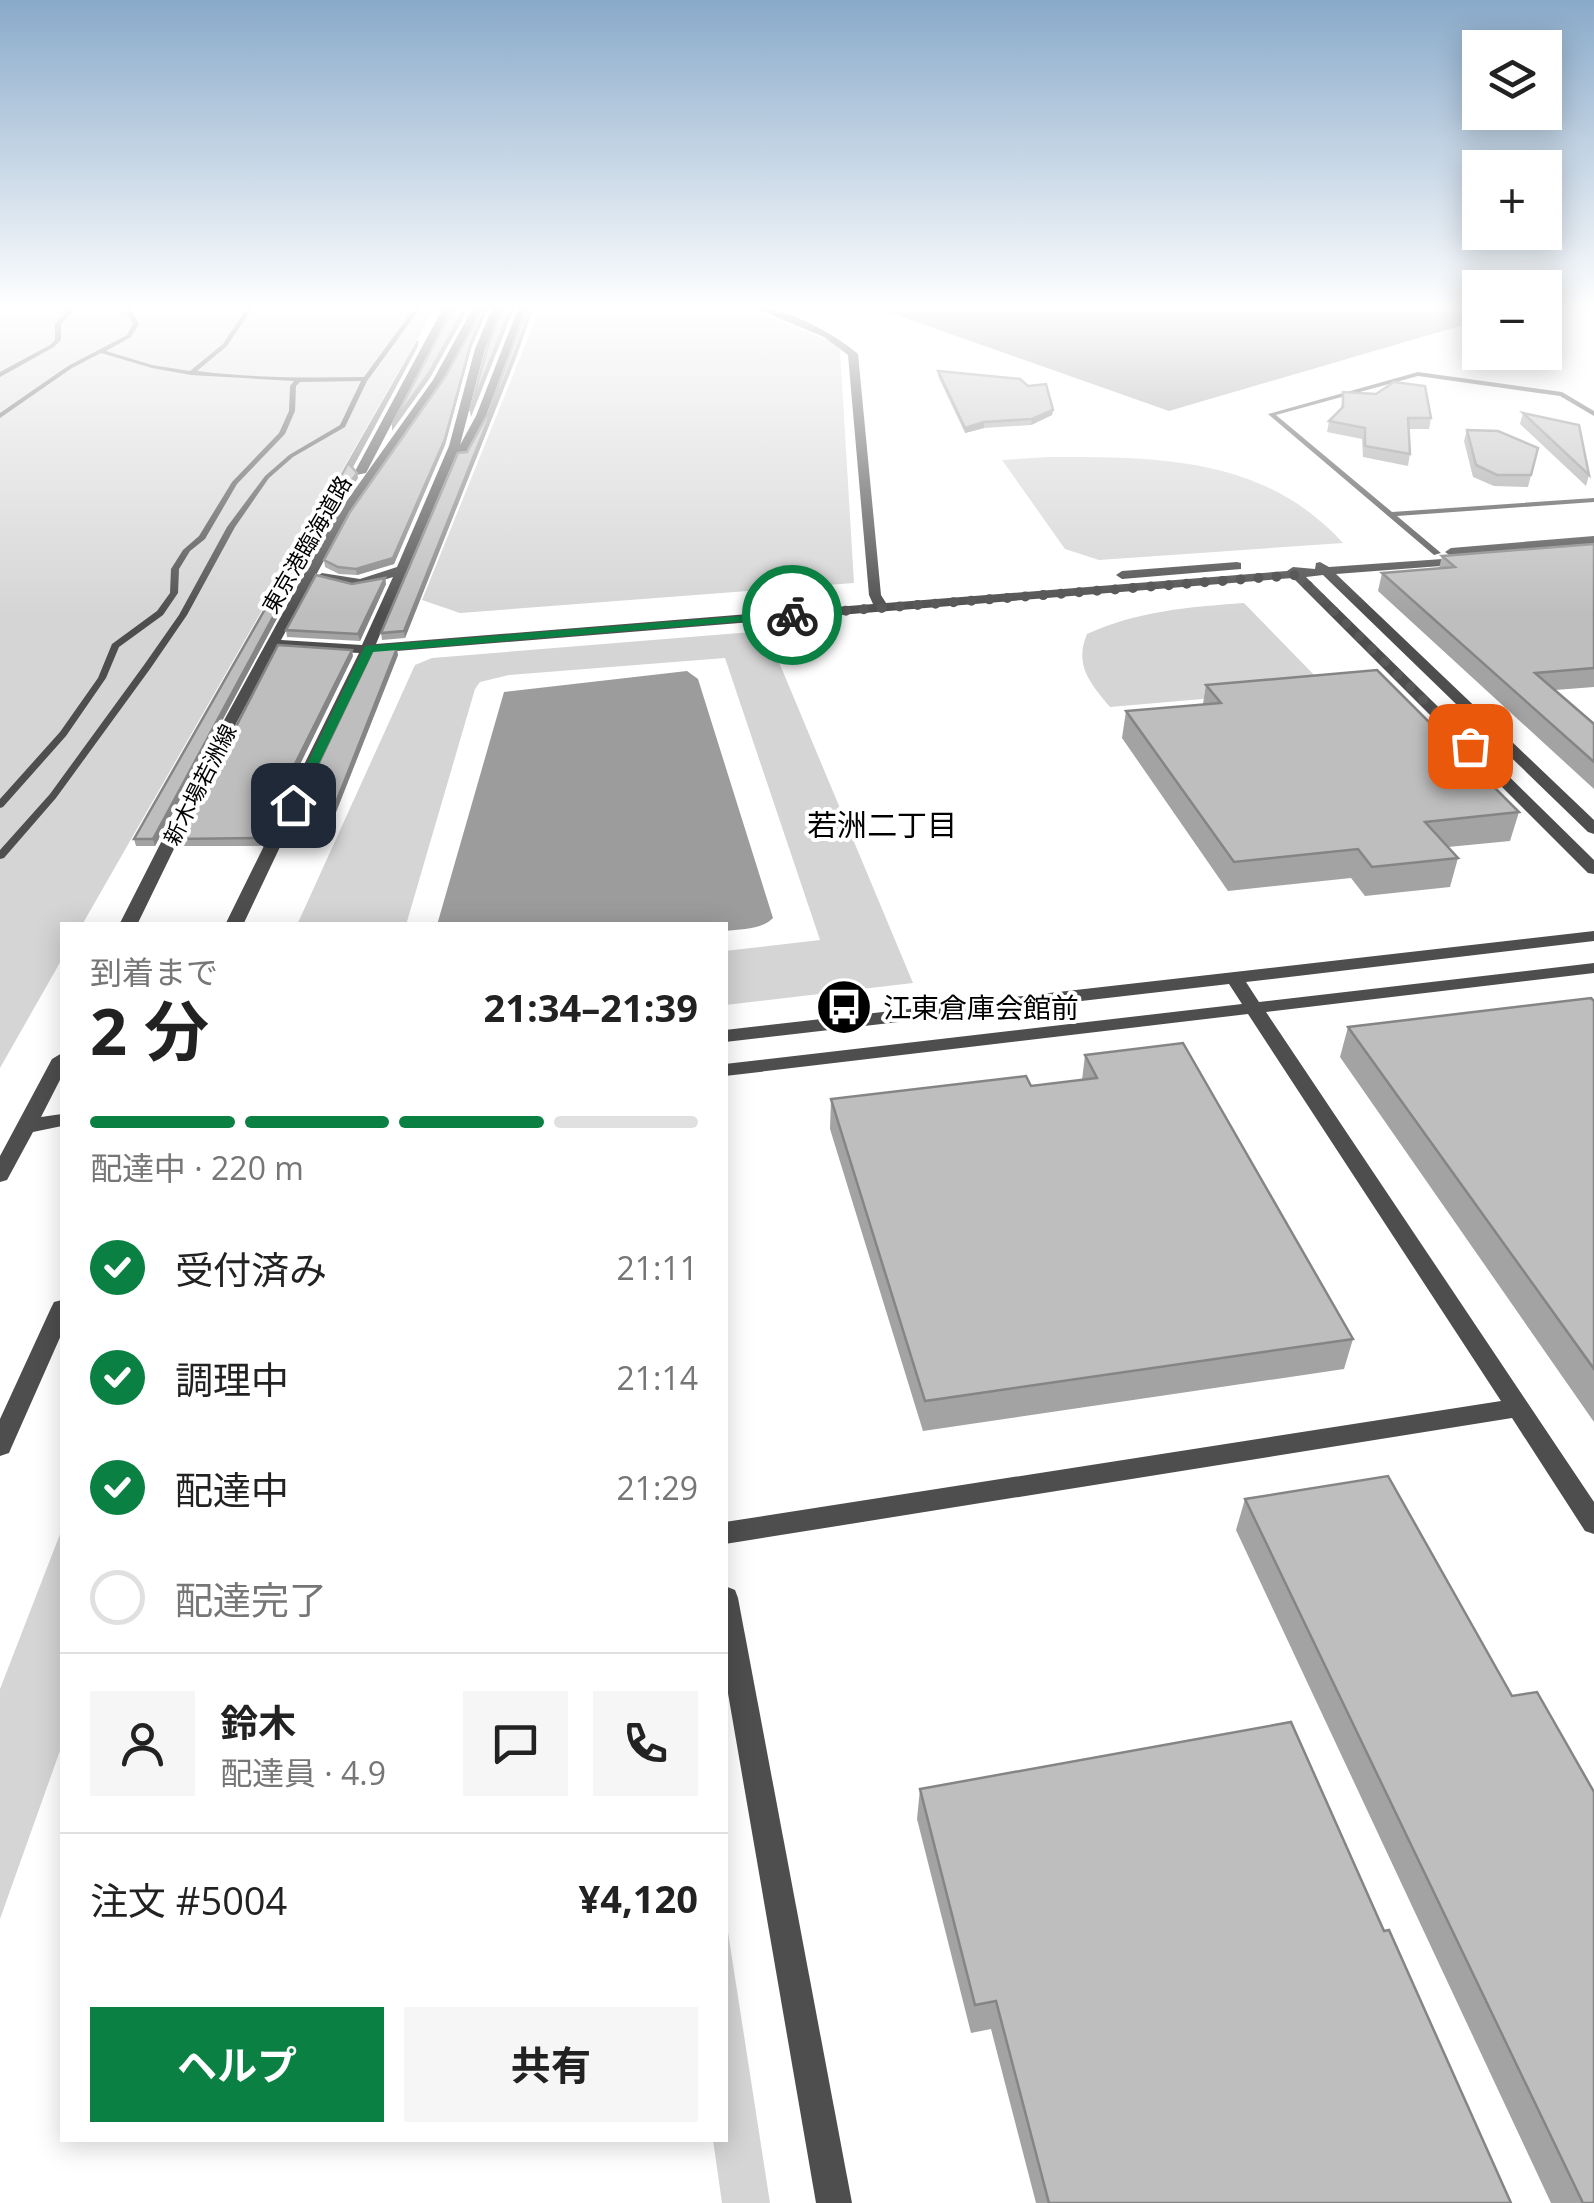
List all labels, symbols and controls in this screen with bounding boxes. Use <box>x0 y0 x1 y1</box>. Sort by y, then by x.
map controls <box>1462 30 1562 370</box>
button: layers <box>1462 30 1562 130</box>
button: + <box>1462 150 1562 250</box>
button: − <box>1462 270 1562 370</box>
street label: 東京港臨海道路 <box>255 470 357 618</box>
courier <box>742 565 842 665</box>
icon: bike <box>765 588 820 643</box>
pin <box>1428 704 1513 789</box>
street label: 新木場若洲線 <box>156 718 242 850</box>
icon: bag <box>1443 719 1498 774</box>
pin <box>251 763 336 848</box>
icon: home <box>266 778 321 833</box>
district label: 若洲二丁目 <box>807 804 957 845</box>
text: 到着まで <box>90 950 218 993</box>
bus stop icon: 江東倉庫会館前 <box>814 977 874 1037</box>
text: 21:34–21:39 <box>484 981 698 1033</box>
text: 2 分 <box>90 986 209 1074</box>
place label: 江東倉庫会館前 <box>883 988 1079 1026</box>
text: 配達中 · 220 m <box>90 1146 304 1189</box>
icon: check <box>90 1240 145 1295</box>
text: 受付済み <box>175 1243 327 1295</box>
text: 21:11 <box>616 1246 698 1289</box>
icon: check <box>90 1350 145 1405</box>
text: 調理中 <box>175 1353 289 1405</box>
text: 21:14 <box>616 1356 698 1399</box>
icon: check <box>90 1460 145 1515</box>
text: 配達中 <box>175 1463 289 1515</box>
text: 21:29 <box>616 1466 698 1509</box>
text: 配達完了 <box>175 1573 327 1625</box>
button: person <box>90 1691 195 1796</box>
button: chat <box>463 1691 568 1796</box>
button: phone <box>593 1691 698 1796</box>
text: 鈴木 <box>220 1696 296 1748</box>
text: 配達員 · 4.9 <box>220 1751 386 1794</box>
text: ¥4,120 <box>579 1872 698 1924</box>
text: 注文 #5004 <box>90 1874 287 1926</box>
button: ヘルプ <box>90 2007 384 2122</box>
button: 共有 <box>404 2007 698 2122</box>

